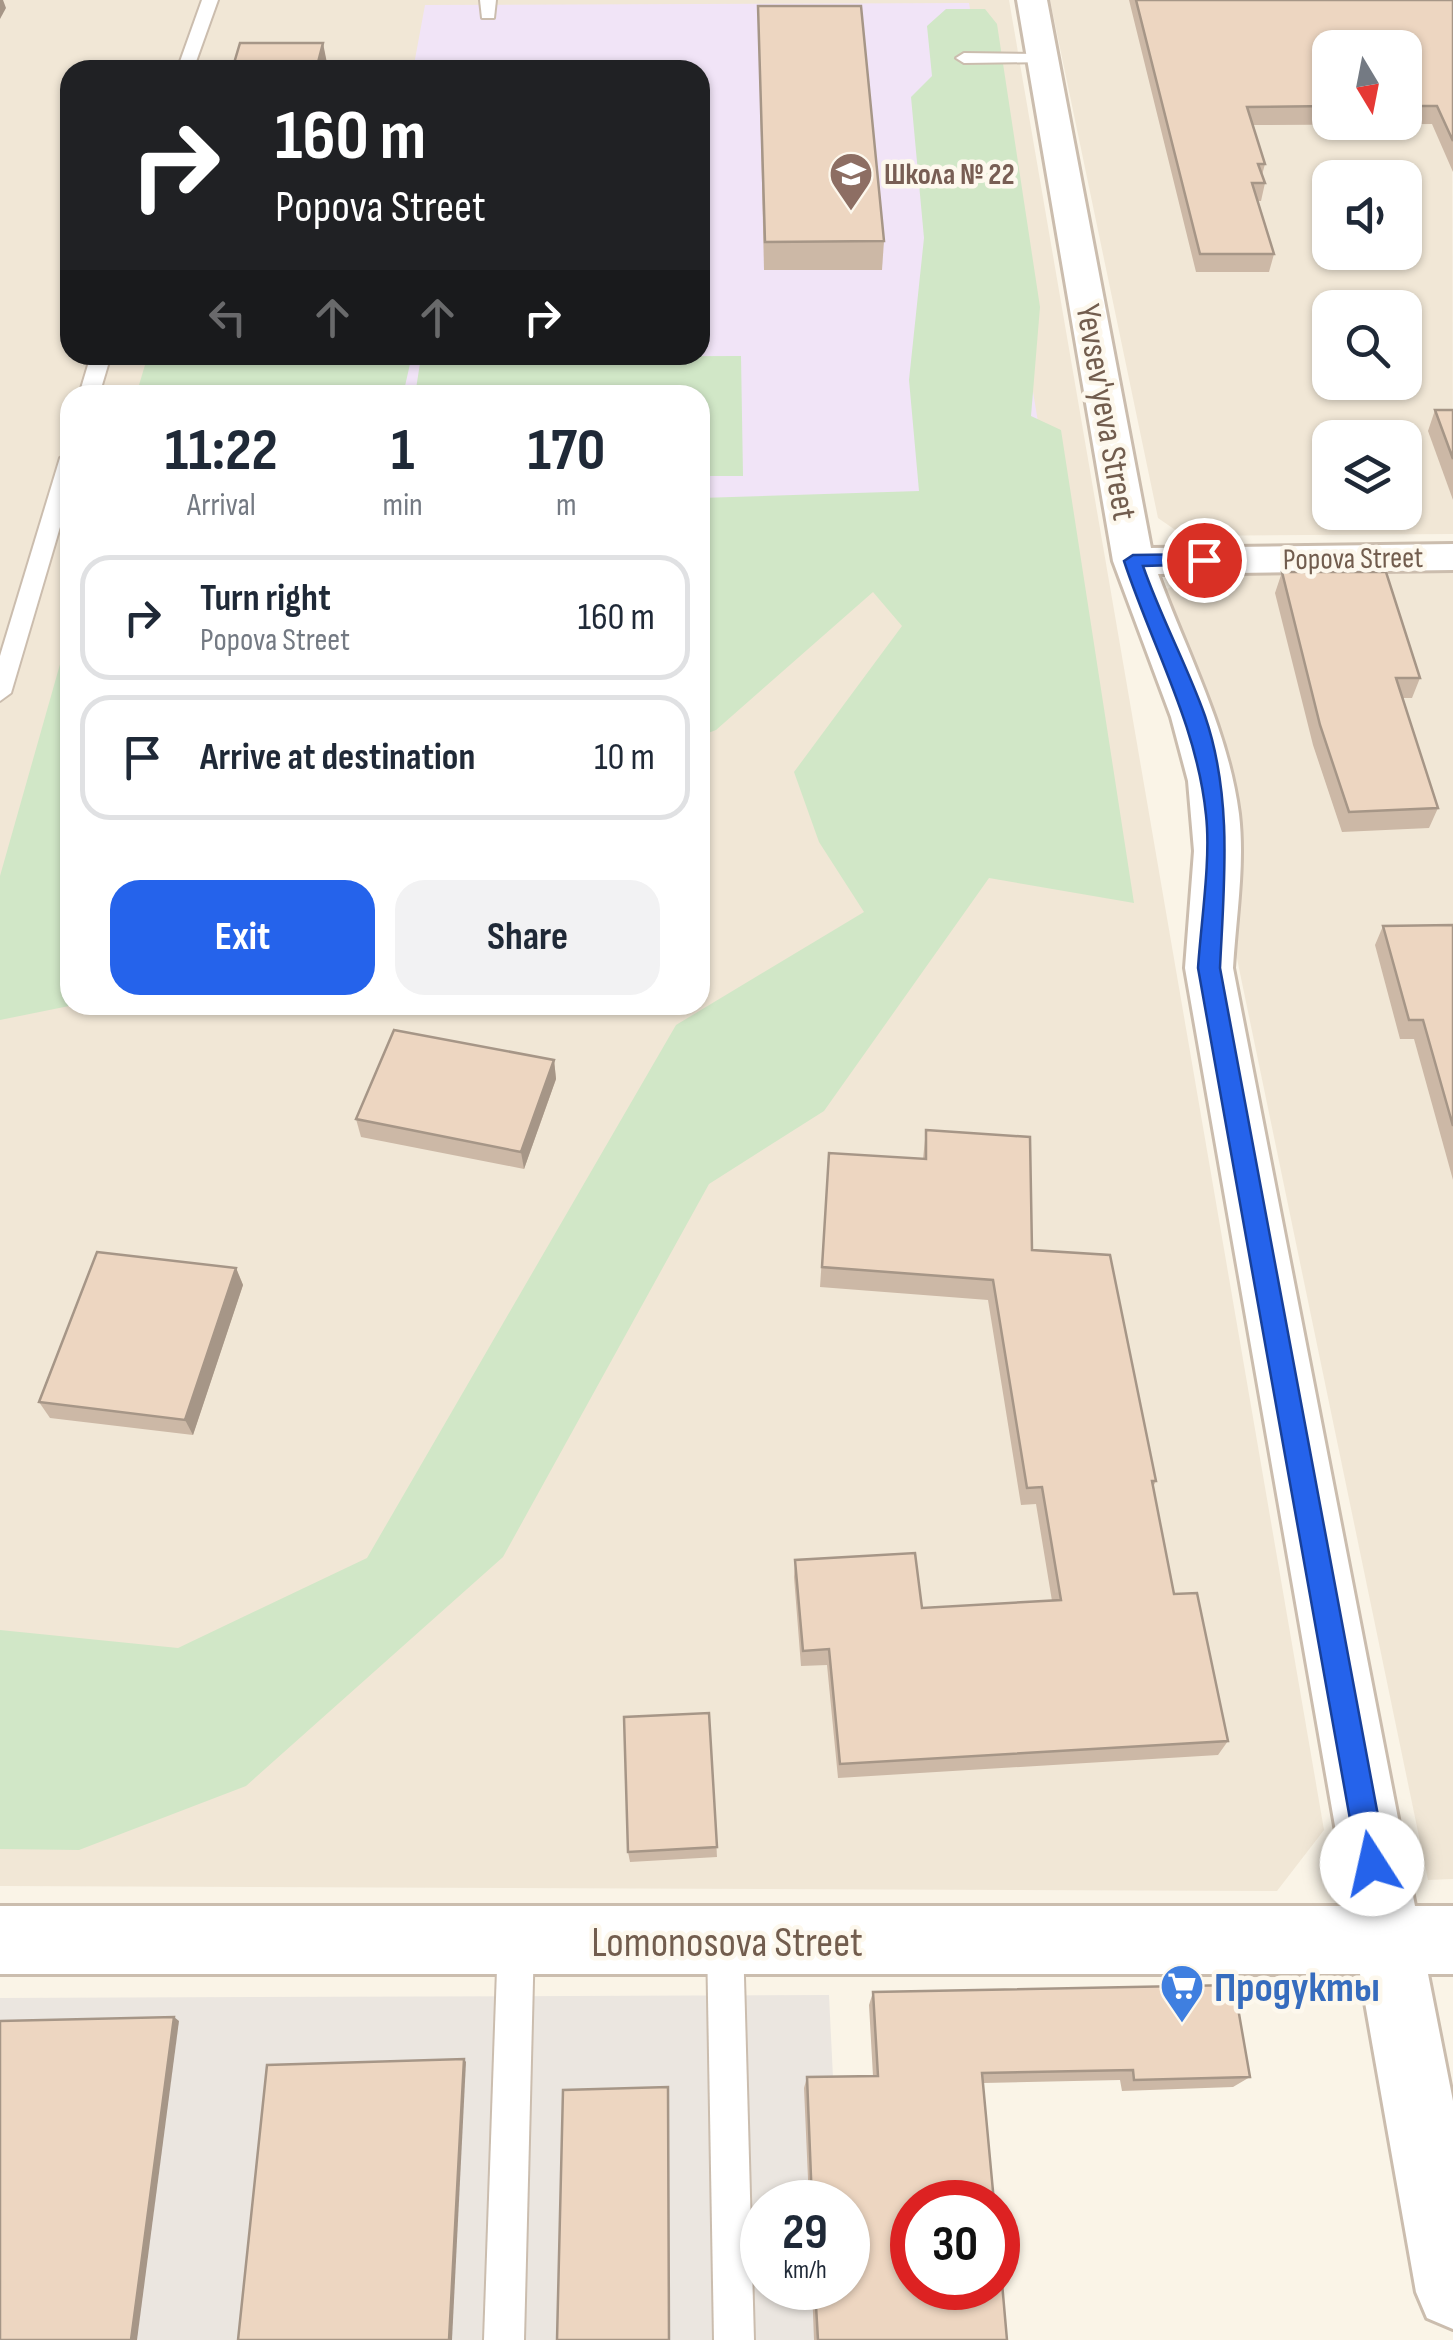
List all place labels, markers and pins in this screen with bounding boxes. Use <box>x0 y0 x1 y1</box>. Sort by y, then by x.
school or university icon: Школа № 22 <box>828 151 874 212</box>
place label: Школа № 22 <box>884 157 1015 193</box>
pin <box>1162 518 1247 603</box>
supermarket icon: Продукты <box>1159 1963 1205 2024</box>
place label: Продукты <box>1214 1963 1380 2014</box>

